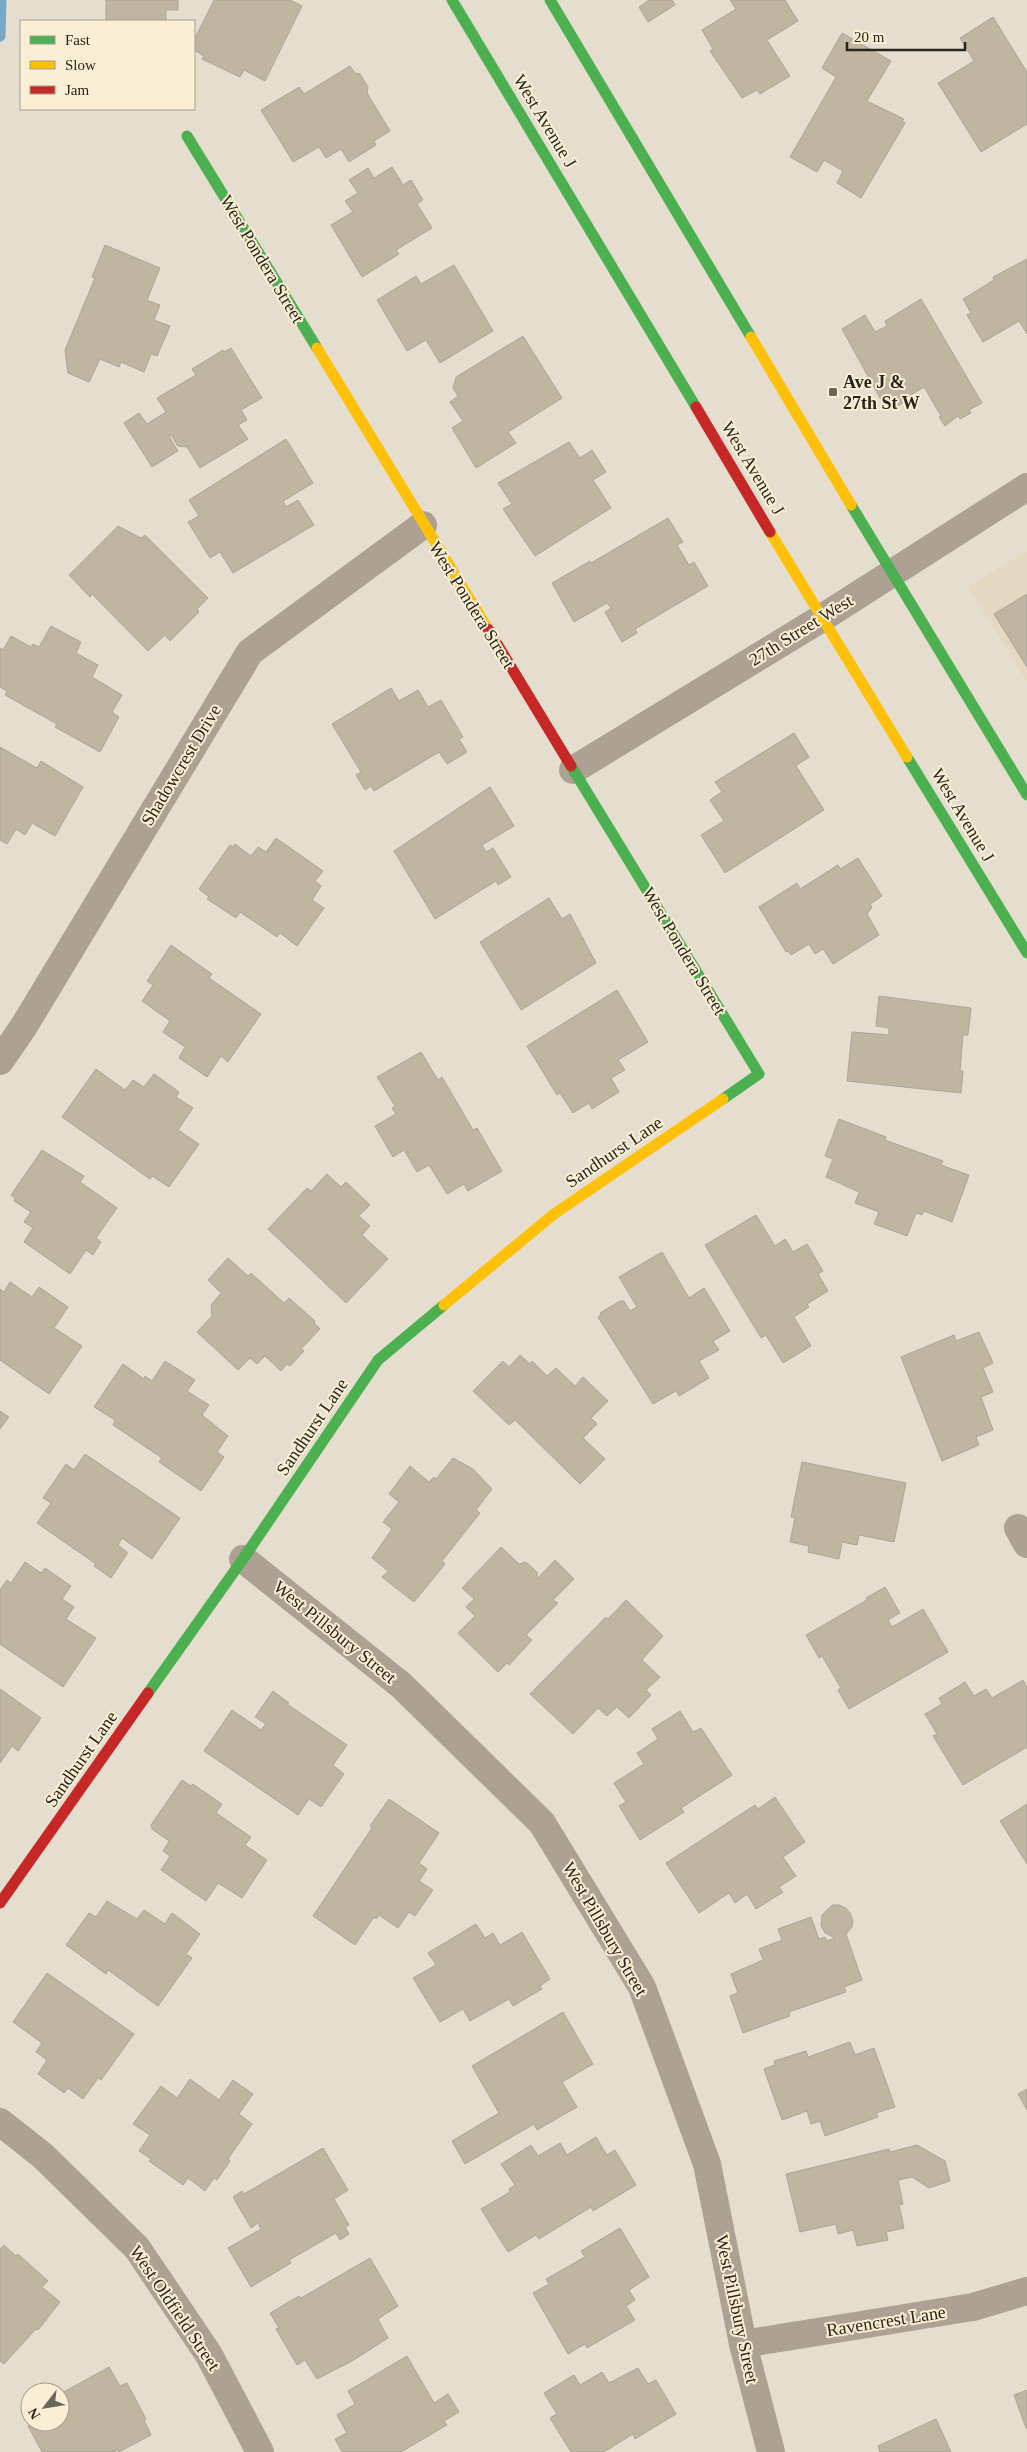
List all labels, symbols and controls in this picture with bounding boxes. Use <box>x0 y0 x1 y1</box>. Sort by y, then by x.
legend <box>20 20 195 110</box>
scale bar <box>847 20 964 52</box>
text: 20 m <box>854 29 885 45</box>
text: Fast <box>65 32 91 48</box>
text: Slow <box>65 57 96 73</box>
street label: West Avenue J <box>509 71 581 171</box>
text: Jam <box>65 82 89 98</box>
street label: West Pondera Street <box>216 191 308 327</box>
place label: Ave J & 27th St W <box>843 372 920 413</box>
marker: Ave J & 27th St W <box>827 386 839 398</box>
street label: West Avenue J <box>717 418 789 518</box>
street label: West Pondera Street <box>425 538 519 672</box>
street label: 27th Street West <box>746 590 856 670</box>
street label: Shadowcrest Drive <box>137 701 225 829</box>
street label: West Avenue J <box>927 765 999 865</box>
street label: West Pondera Street <box>638 883 730 1019</box>
street label: Sandhurst Lane <box>562 1112 666 1192</box>
street label: Sandhurst Lane <box>272 1375 352 1479</box>
street label: West Pillsbury Street <box>270 1577 400 1687</box>
street label: Sandhurst Lane <box>41 1707 121 1811</box>
street label: West Pillsbury Street <box>558 1858 652 2000</box>
street label: West Pillsbury Street <box>711 2233 763 2385</box>
street label: West Oldfield Street <box>126 2242 224 2374</box>
street label: Ravencrest Lane <box>825 2302 947 2340</box>
north arrow <box>20 2382 70 2432</box>
text: N <box>25 2405 43 2422</box>

